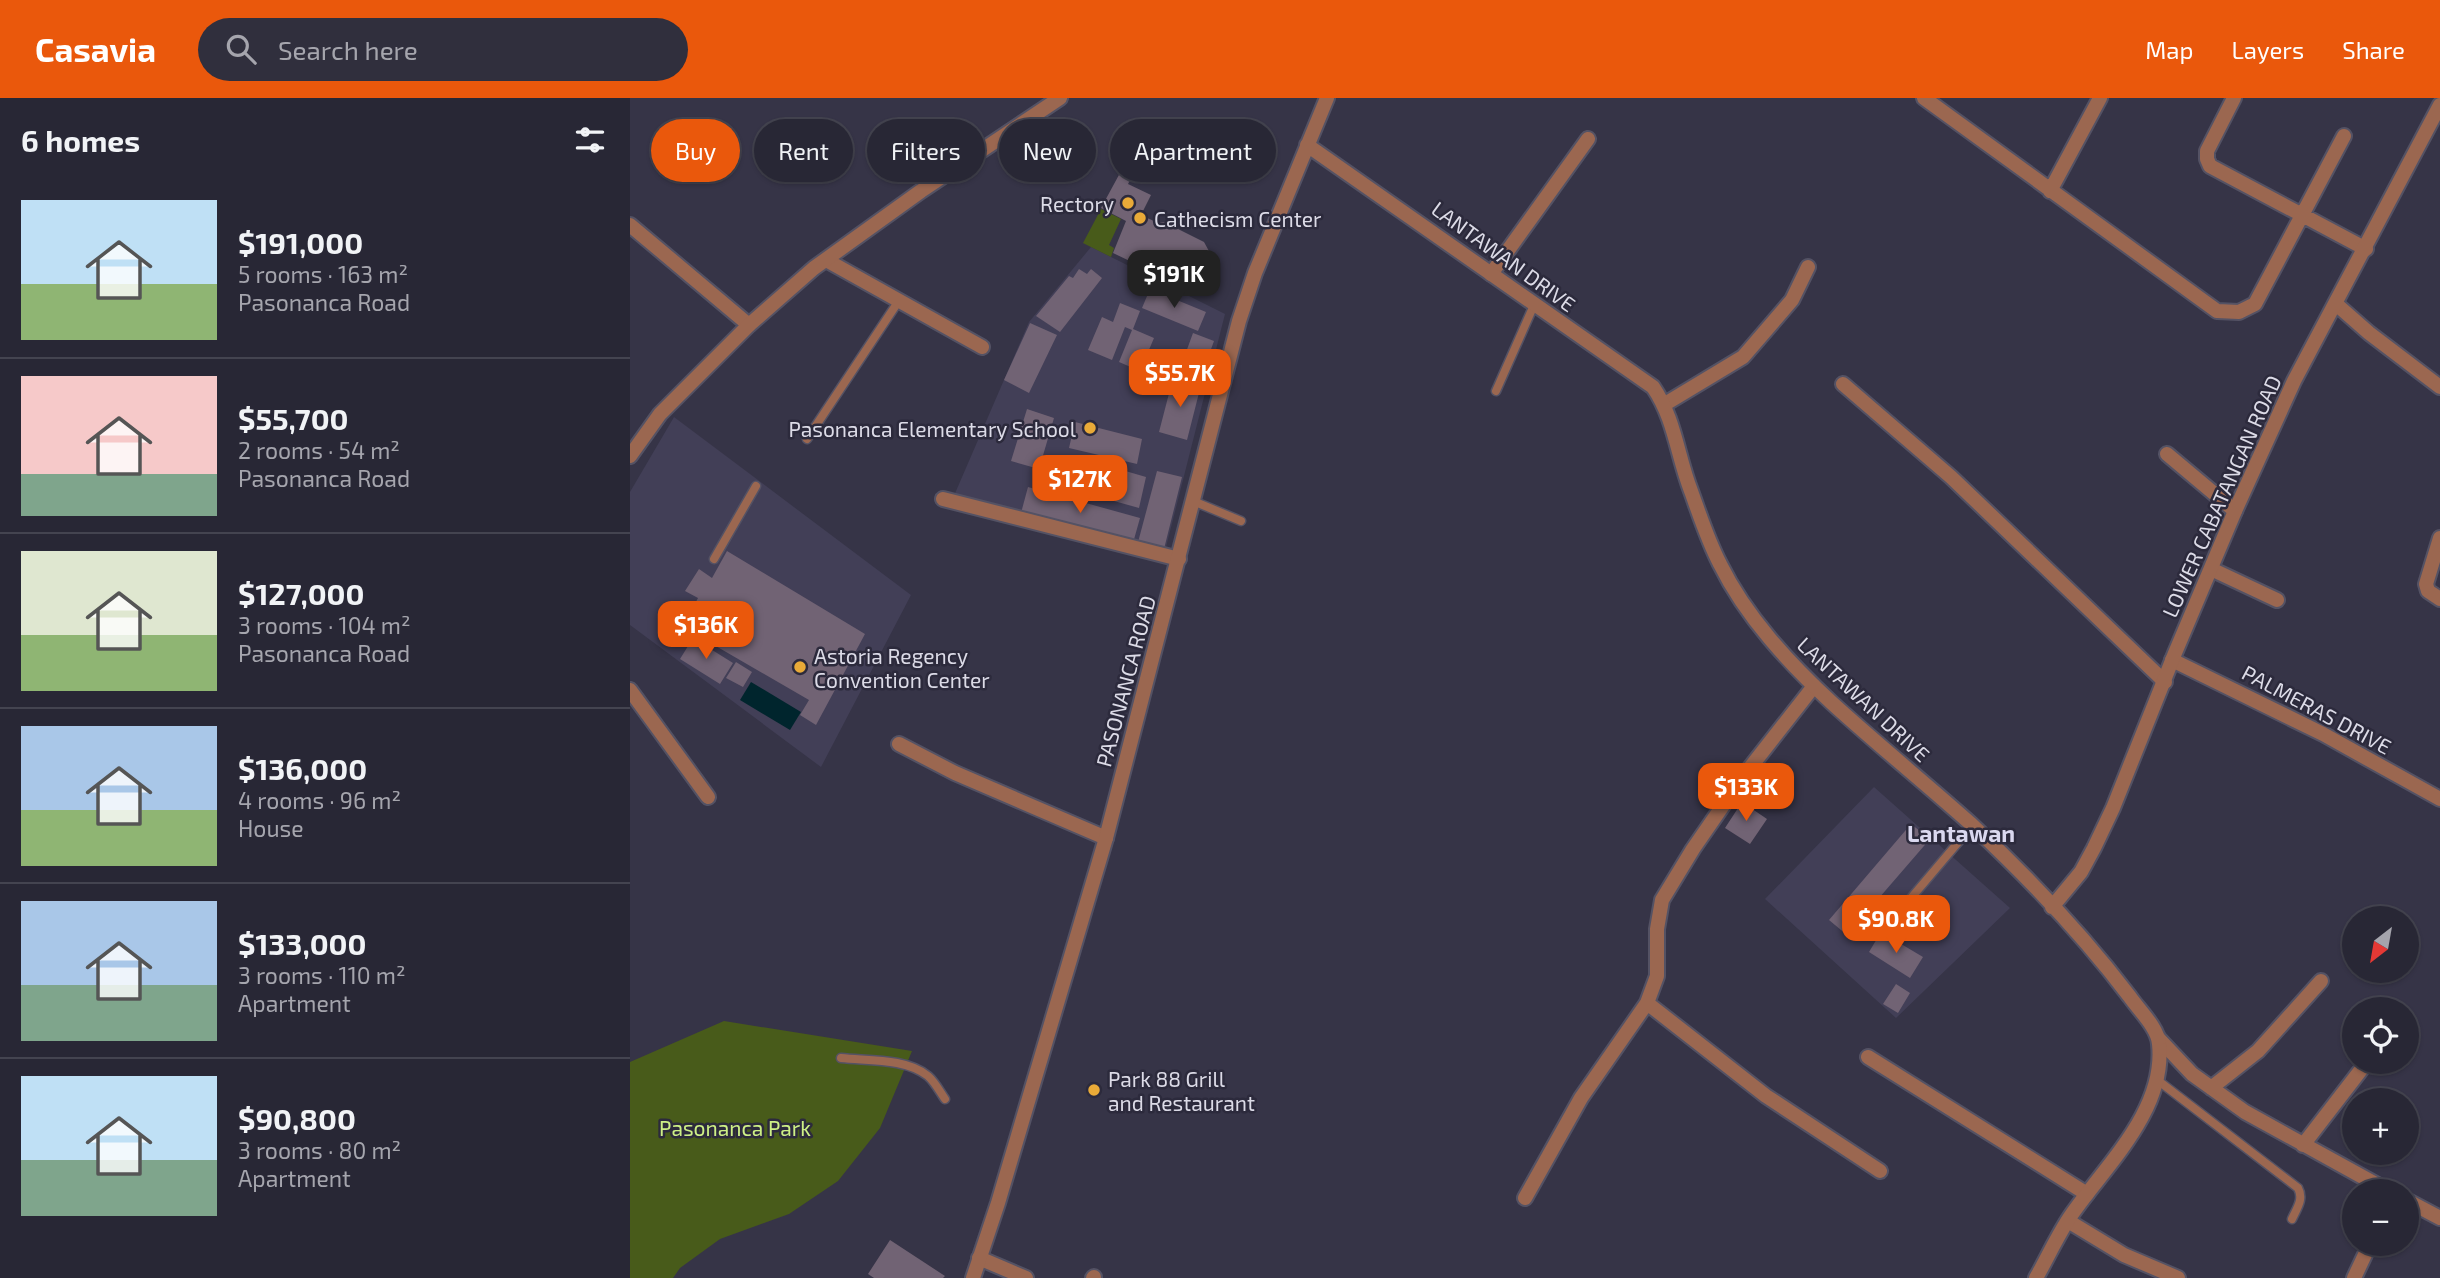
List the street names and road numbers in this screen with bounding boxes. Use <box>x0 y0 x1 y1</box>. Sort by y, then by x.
street label: LANTAWAN DRIVE <box>1427 196 1581 316</box>
street label: LOWER CABATANGAN ROAD <box>2156 371 2286 621</box>
street label: PASONANCA ROAD <box>1090 593 1160 769</box>
street label: LANTAWAN DRIVE <box>1793 631 1935 767</box>
street label: PALMERAS DRIVE <box>2238 659 2396 759</box>

